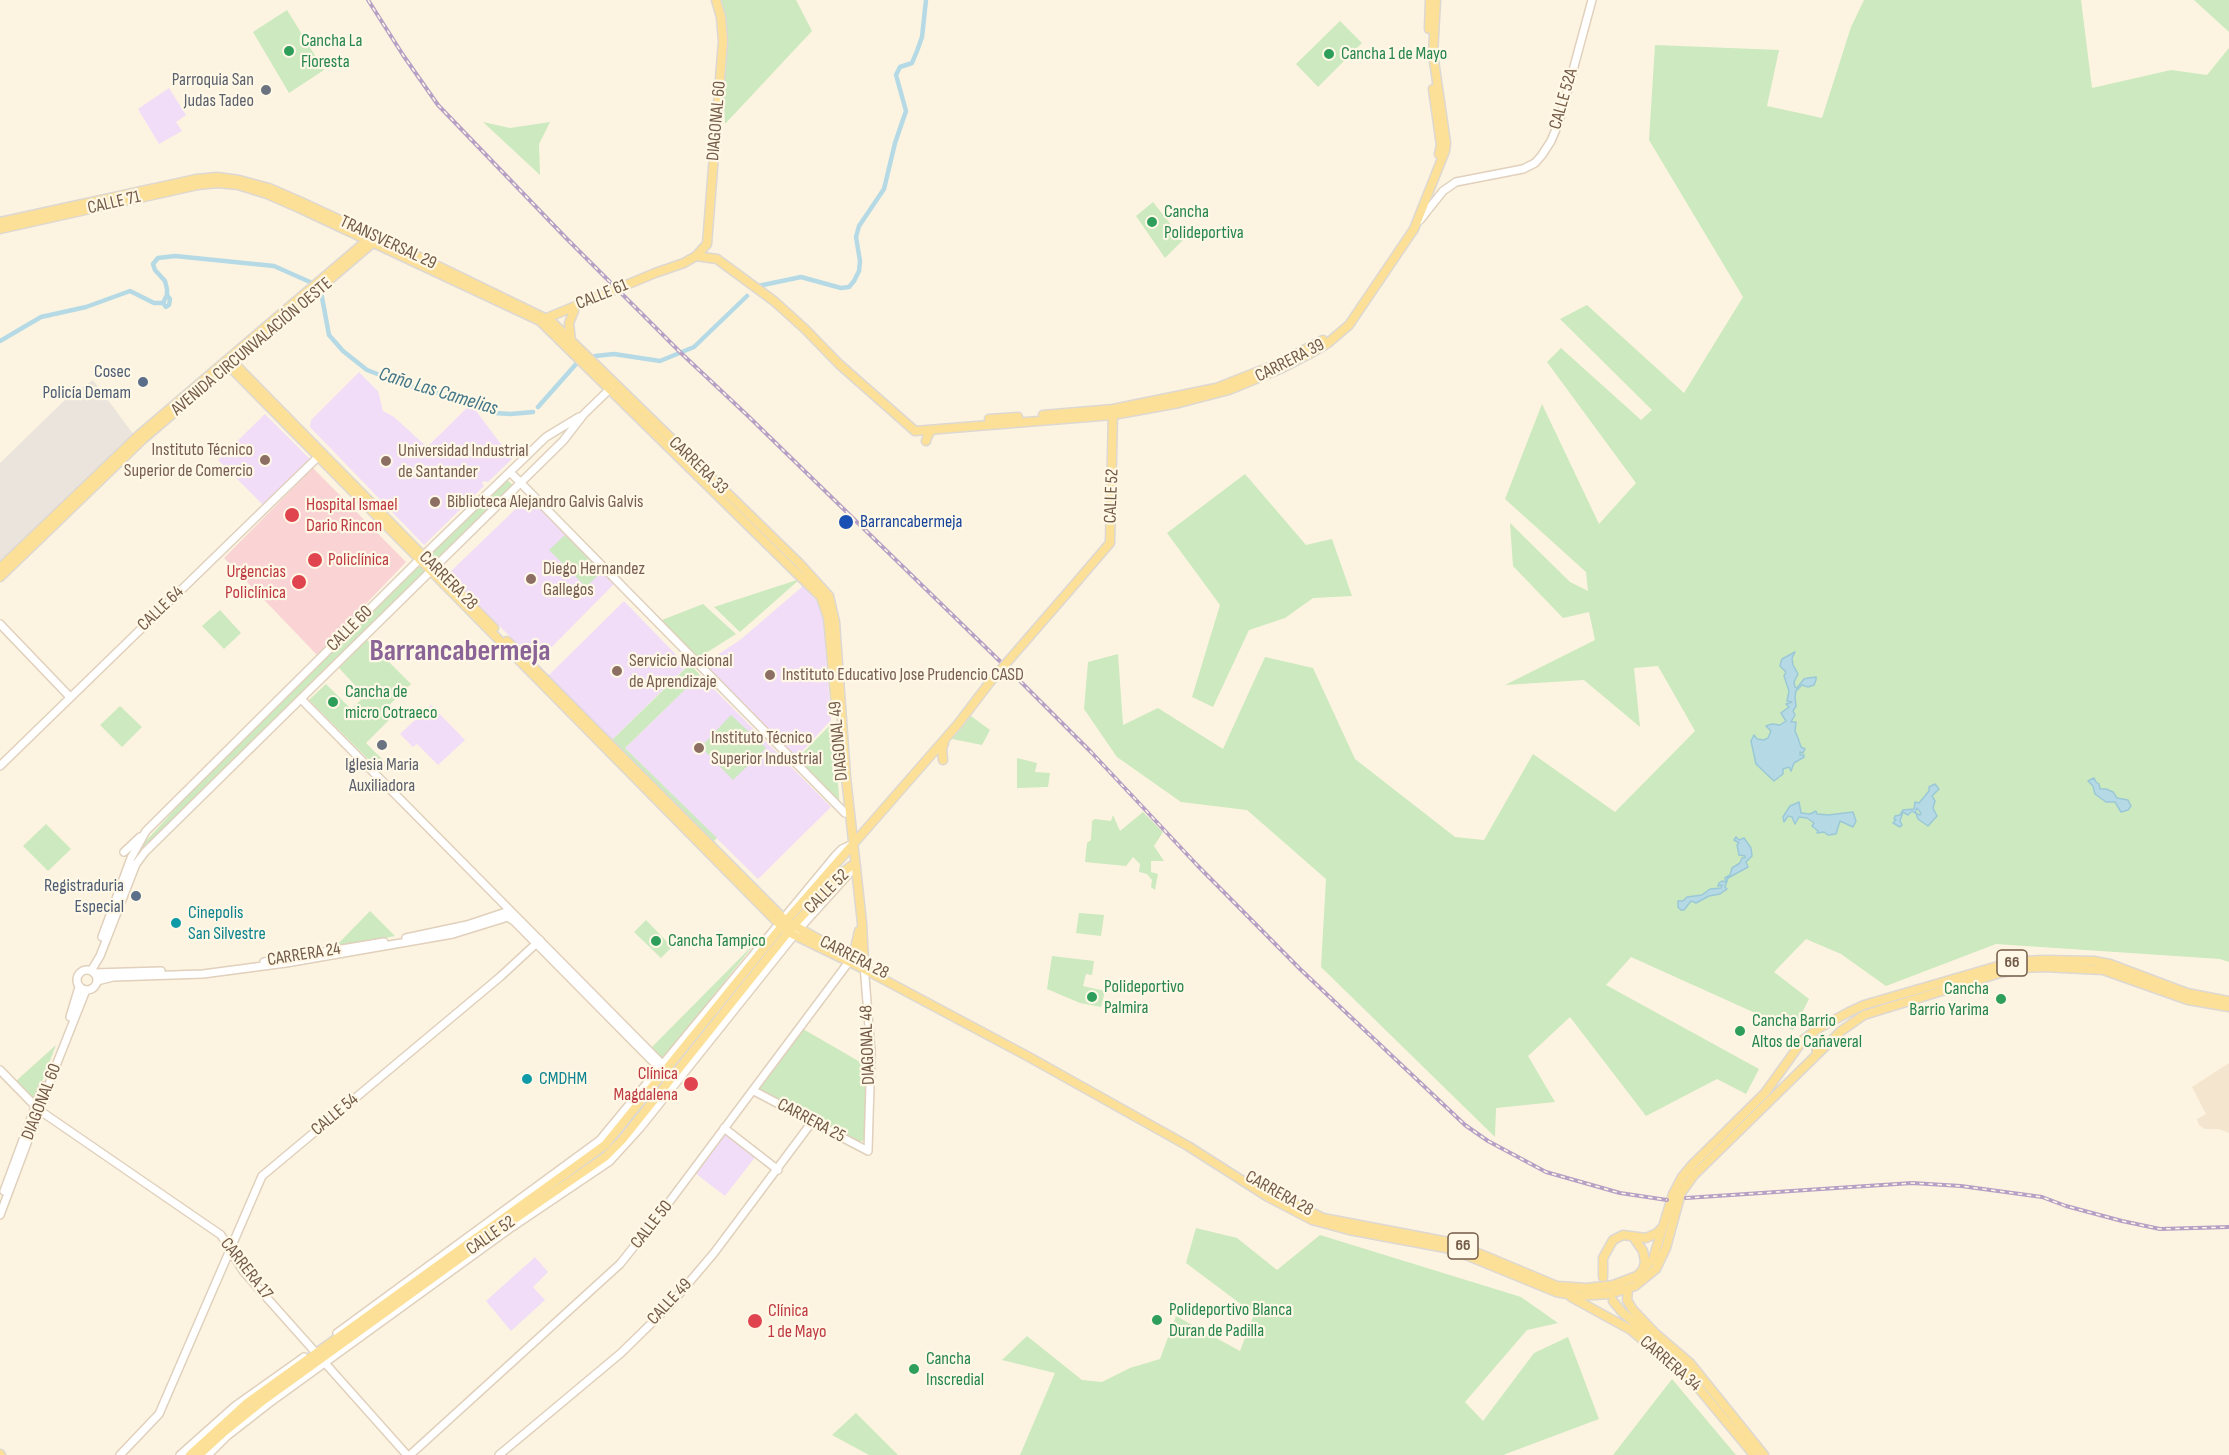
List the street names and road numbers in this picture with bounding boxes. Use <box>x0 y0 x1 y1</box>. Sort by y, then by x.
street label: CALLE 52A <box>1545 66 1583 132</box>
street label: DIAGONAL 60 <box>703 80 731 162</box>
street label: CALLE 71 <box>85 186 143 220</box>
street label: TRANSVERSAL 29 <box>336 211 440 275</box>
street label: AVENIDA CIRCUNVALACIÓN OESTE <box>167 273 337 421</box>
street label: CALLE 61 <box>573 275 631 315</box>
street label: CARRERA 39 <box>1252 334 1328 388</box>
street label: CARRERA 33 <box>664 432 732 500</box>
street label: CALLE 52 <box>1100 468 1124 524</box>
street label: CARRERA 28 <box>414 547 482 615</box>
street label: CALLE 64 <box>133 582 189 636</box>
street label: CALLE 60 <box>323 602 377 656</box>
street label: DIAGONAL 49 <box>825 700 853 782</box>
street label: CALLE 52 <box>800 865 854 919</box>
street label: CARRERA 28 <box>816 931 892 985</box>
street label: CARRERA 24 <box>266 939 342 971</box>
road number: 66 <box>1997 950 2027 976</box>
street label: DIAGONAL 48 <box>856 1005 880 1085</box>
street label: DIAGONAL 60 <box>18 1061 66 1143</box>
street label: CALLE 54 <box>307 1089 363 1141</box>
street label: CARRERA 25 <box>773 1094 849 1148</box>
street label: CARRERA 28 <box>1241 1166 1317 1222</box>
street label: CALLE 50 <box>626 1197 678 1253</box>
street label: CALLE 52 <box>462 1211 520 1261</box>
road number: 66 <box>1448 1233 1478 1259</box>
street label: CARRERA 17 <box>215 1234 277 1304</box>
street label: CALLE 49 <box>643 1274 697 1330</box>
street label: CARRERA 34 <box>1635 1331 1705 1397</box>

